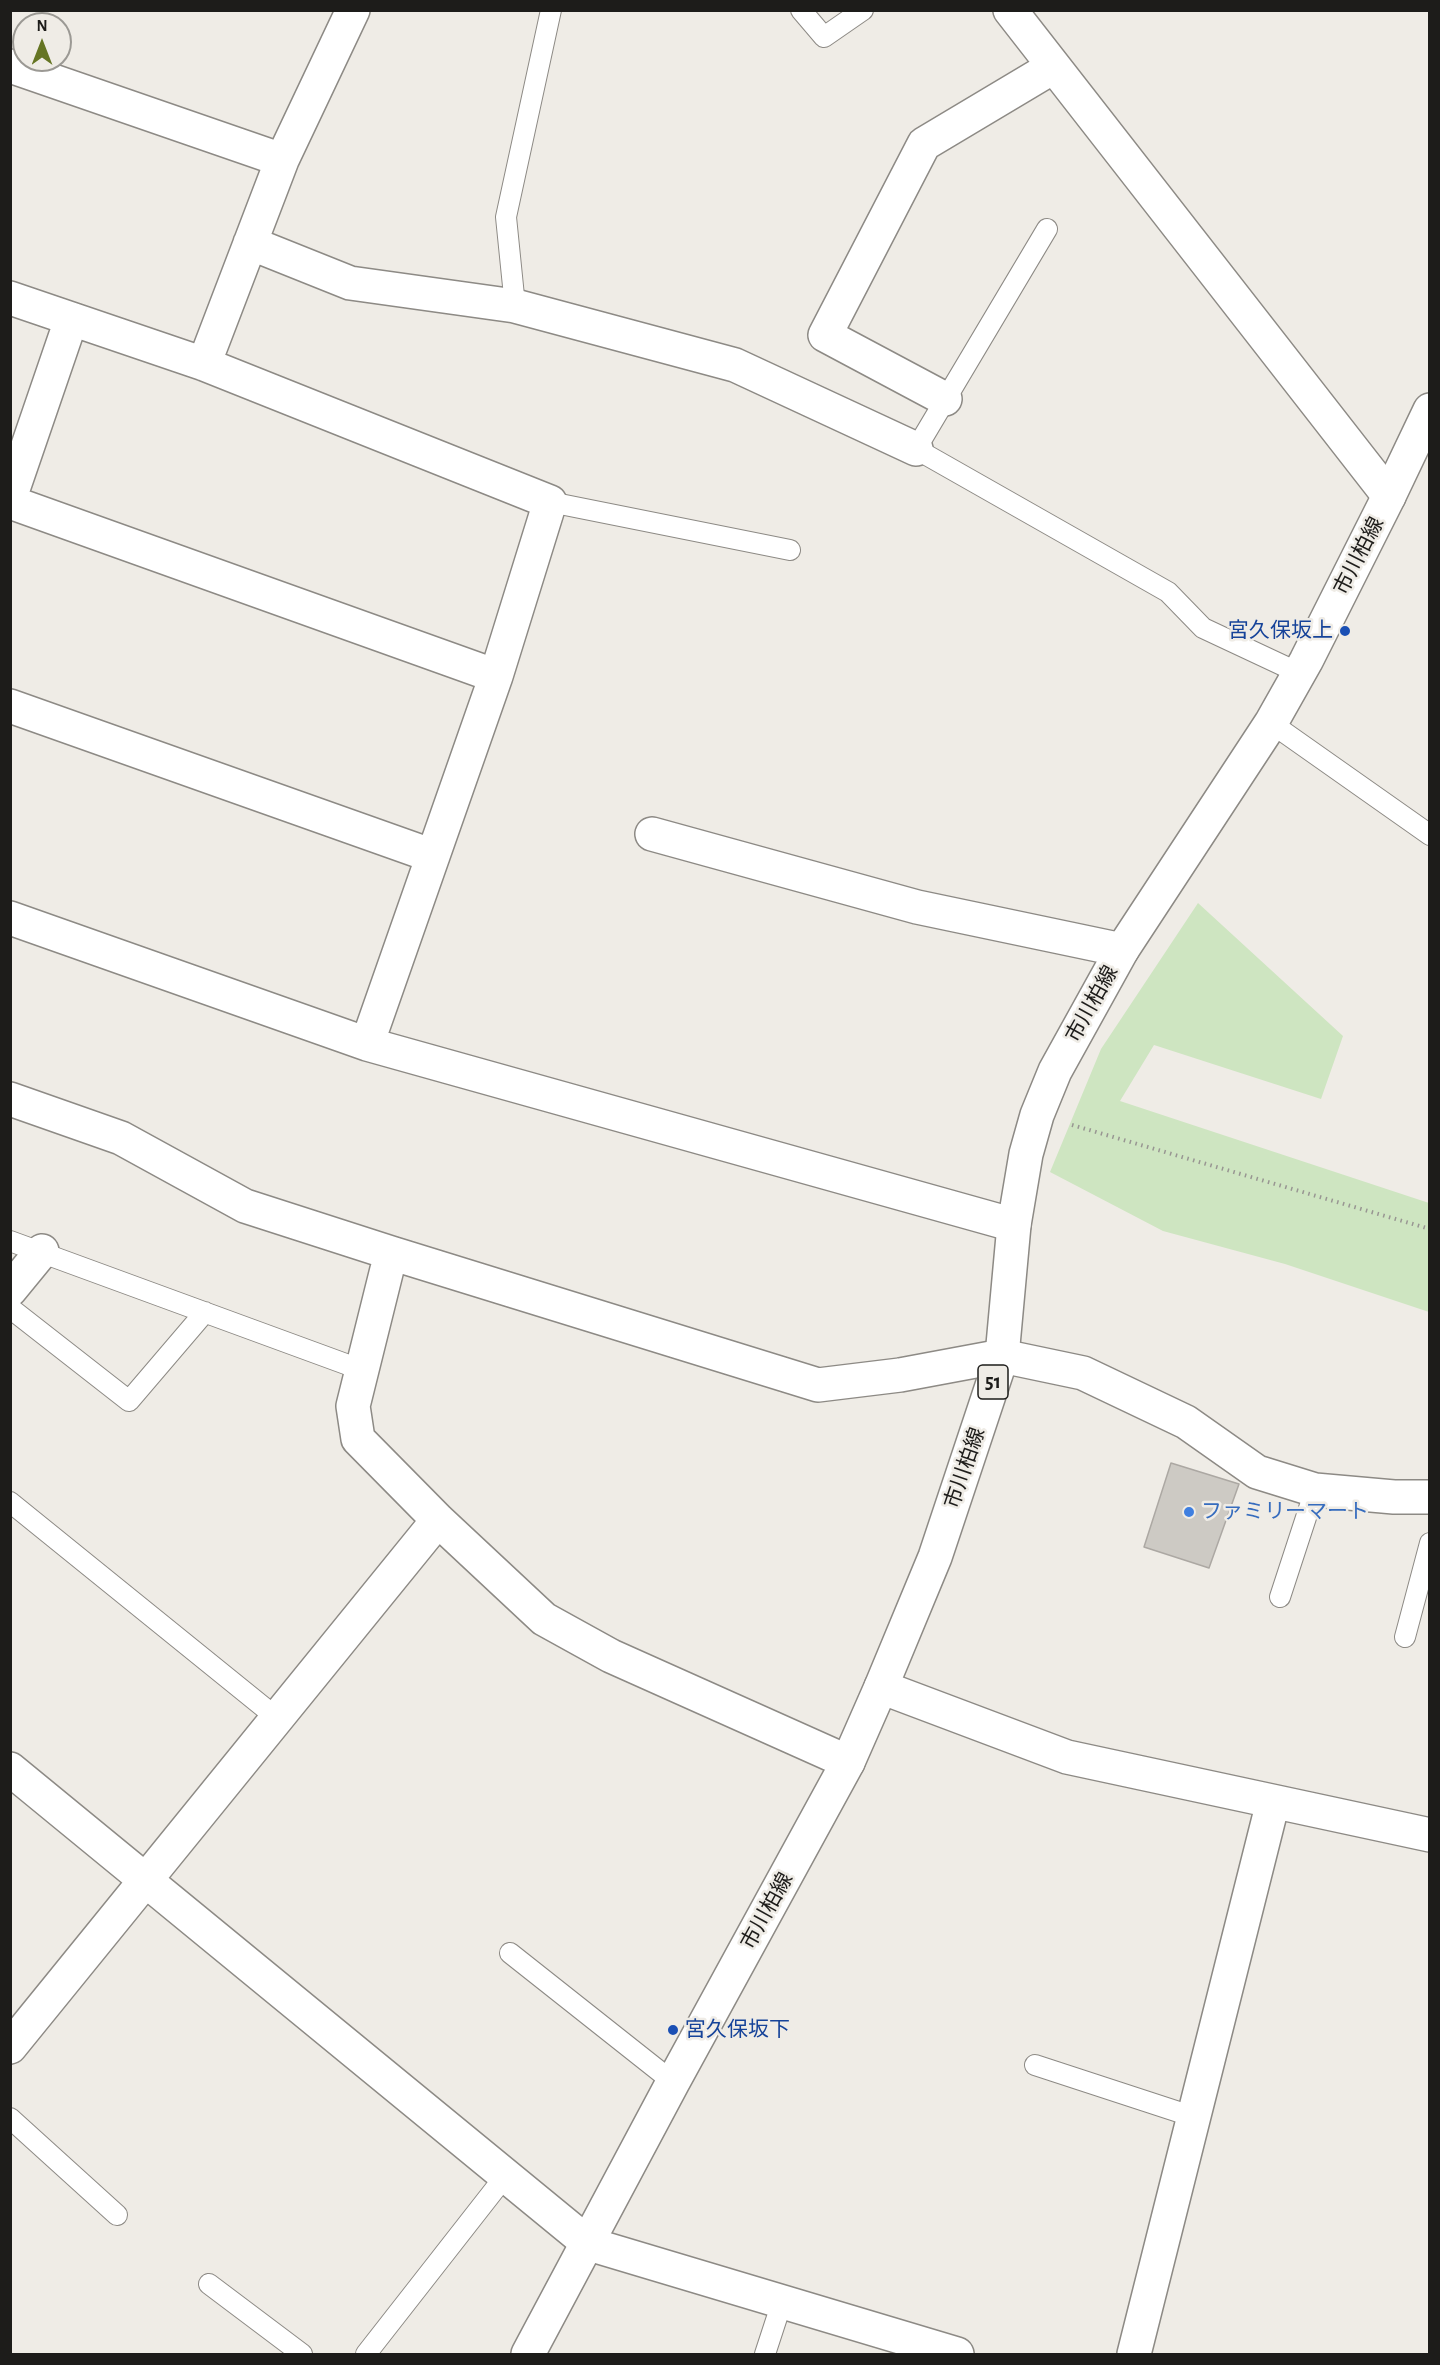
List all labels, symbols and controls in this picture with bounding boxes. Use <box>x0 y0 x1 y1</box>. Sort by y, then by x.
north arrow <box>12 12 72 72</box>
text: N <box>36 18 48 34</box>
street label: 市川柏線 <box>1329 513 1389 599</box>
place label: 宮久保坂上 <box>1228 618 1333 644</box>
marker: 宮久保坂上 <box>1338 624 1352 638</box>
street label: 市川柏線 <box>1061 961 1123 1047</box>
road number: 51 <box>978 1365 1008 1399</box>
street label: 市川柏線 <box>939 1424 991 1512</box>
place label: ファミリーマート <box>1201 1499 1369 1525</box>
marker: ファミリーマート <box>1182 1505 1196 1519</box>
street label: 市川柏線 <box>736 1868 798 1954</box>
place label: 宮久保坂下 <box>685 2017 790 2043</box>
marker: 宮久保坂下 <box>666 2023 680 2037</box>

